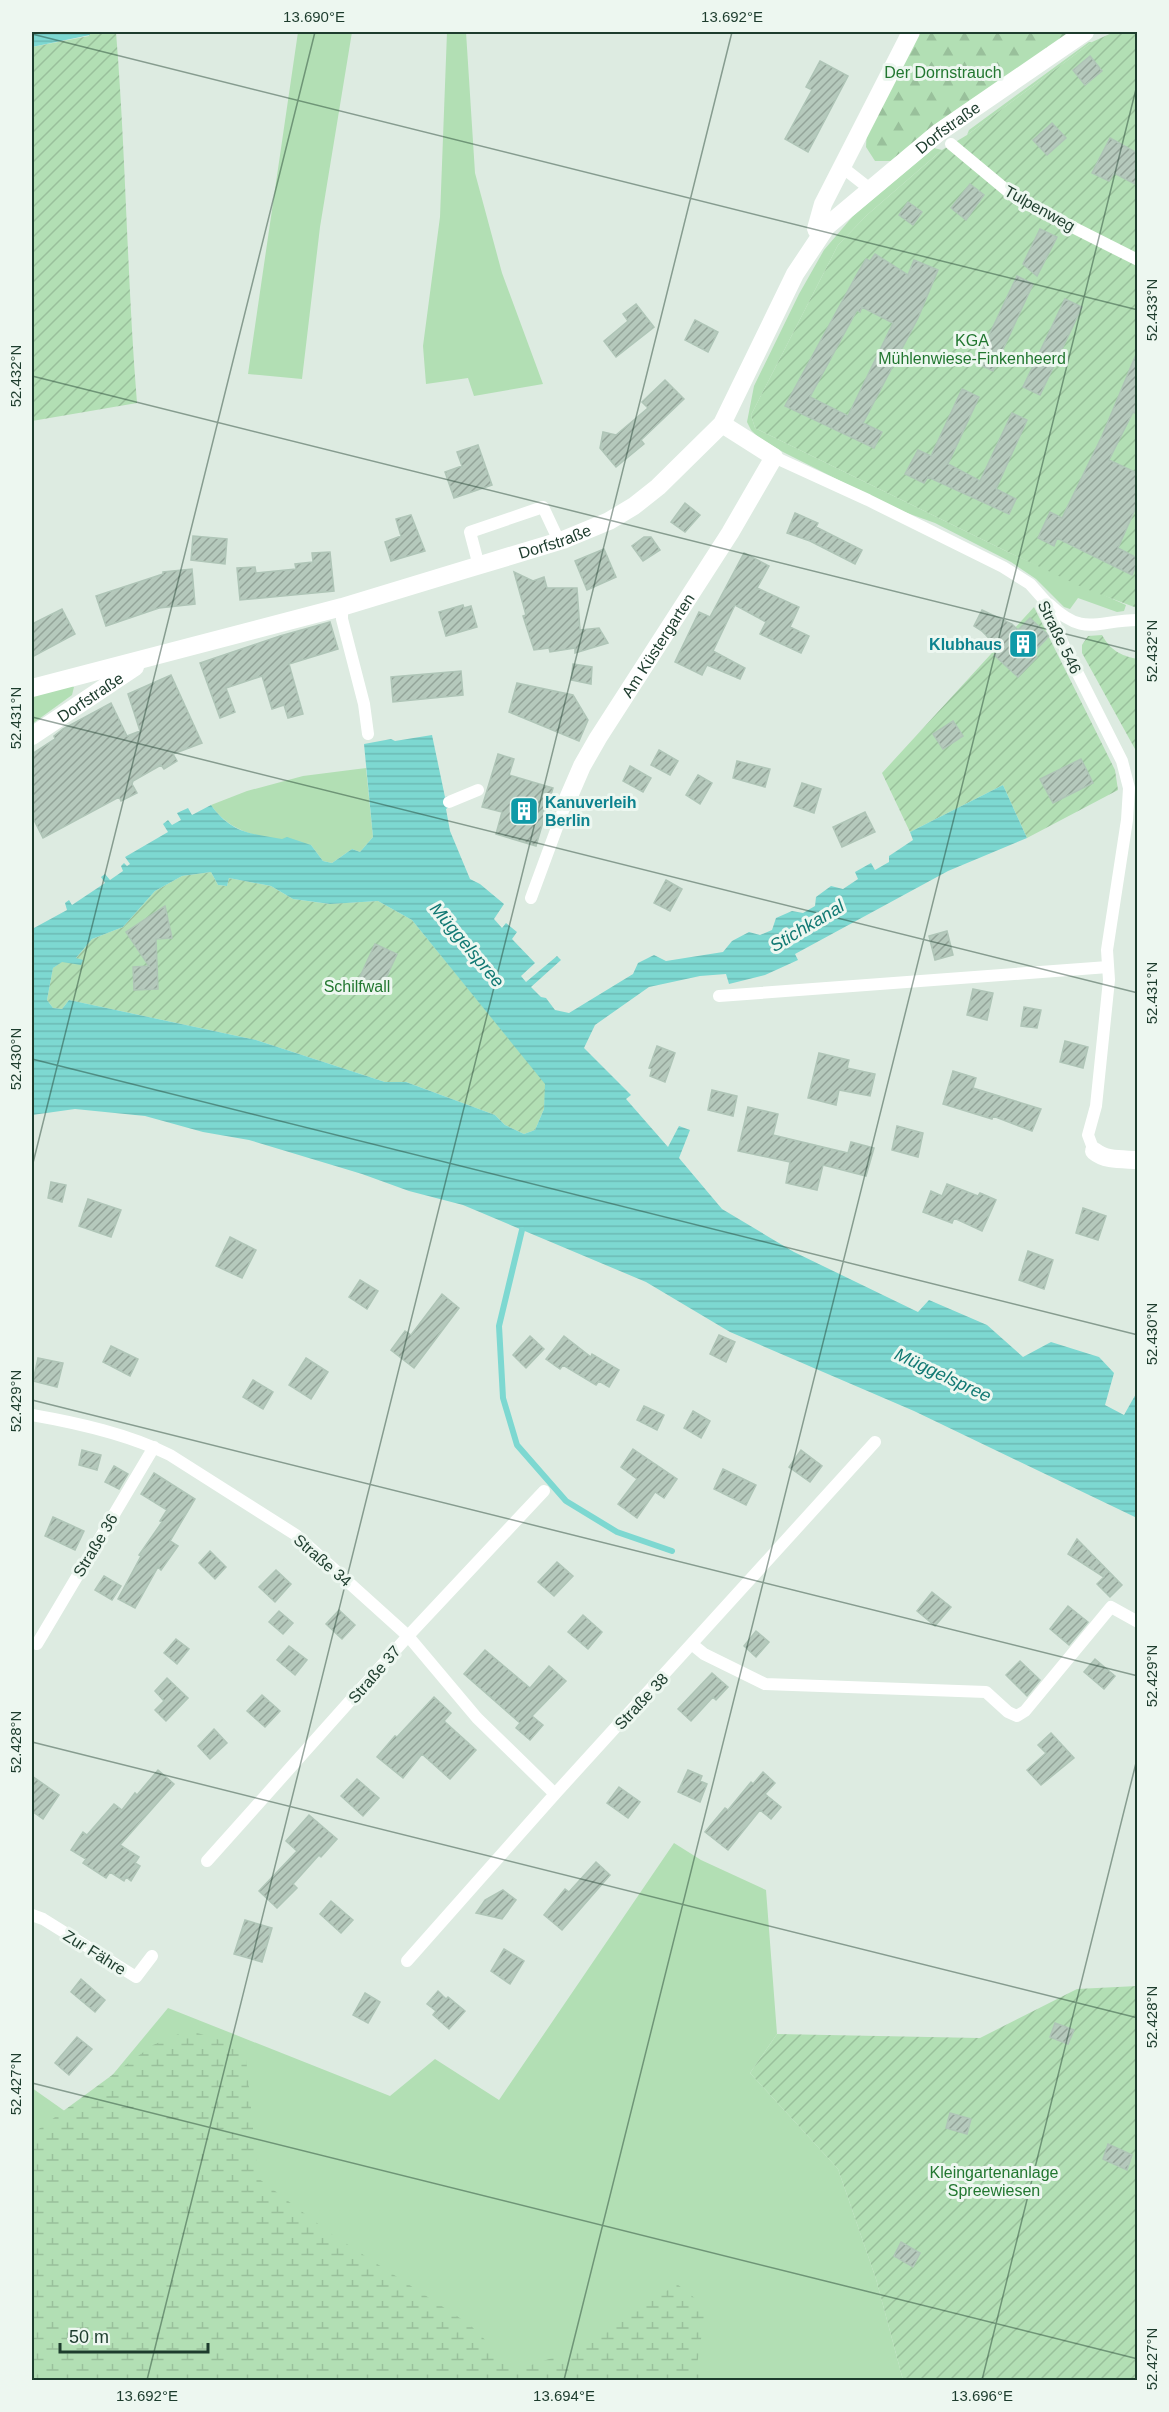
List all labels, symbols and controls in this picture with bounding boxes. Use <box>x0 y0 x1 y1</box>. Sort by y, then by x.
text: 13.690°E <box>283 8 345 25</box>
text: 13.692°E <box>701 8 763 25</box>
park label: Der Dornstrauch <box>884 64 1002 81</box>
street label: Dorfstraße <box>912 99 983 157</box>
street label: Tulpenweg <box>1002 182 1078 235</box>
text: 52.433°N <box>1143 279 1160 341</box>
park label: KGA Mühlenwiese-Finkenheerd <box>878 332 1066 367</box>
text: 52.432°N <box>7 345 24 407</box>
street label: Dorfstraße <box>517 521 594 562</box>
street label: Am Küstergarten <box>619 590 698 701</box>
street label: Straße 546 <box>1035 598 1085 677</box>
text: 52.432°N <box>1143 620 1160 682</box>
building icon: Klubhaus <box>1007 628 1039 660</box>
place label: Klubhaus <box>929 636 1002 653</box>
street label: Dorfstraße <box>54 669 127 726</box>
text: 52.431°N <box>7 687 24 749</box>
place label: Kanuverleih Berlin <box>545 794 637 829</box>
building icon: Kanuverleih Berlin <box>508 795 540 827</box>
water label: Stichkanal <box>766 896 849 956</box>
water label: Müggelspree <box>426 899 508 991</box>
text: 52.431°N <box>1143 962 1160 1024</box>
park label: Schilfwall <box>324 978 390 995</box>
text: 52.430°N <box>7 1028 24 1090</box>
text: 52.430°N <box>1143 1303 1160 1365</box>
water label: Müggelspree <box>892 1344 994 1406</box>
text: 52.429°N <box>7 1370 24 1432</box>
street label: Straße 36 <box>70 1511 121 1580</box>
street label: Straße 34 <box>291 1531 355 1590</box>
street label: Straße 37 <box>345 1642 404 1706</box>
text: 52.429°N <box>1143 1645 1160 1707</box>
street label: Straße 38 <box>611 1670 672 1733</box>
text: 52.428°N <box>7 1711 24 1773</box>
street label: Zur Fähre <box>60 1927 129 1978</box>
text: 52.428°N <box>1143 1986 1160 2048</box>
text: 52.427°N <box>7 2053 24 2115</box>
park label: Kleingartenanlage Spreewiesen <box>930 2164 1059 2199</box>
scale bar <box>60 2316 208 2354</box>
text: 50 m <box>69 2327 109 2347</box>
text: 52.427°N <box>1143 2328 1160 2390</box>
text: 13.692°E <box>116 2387 178 2404</box>
text: 13.694°E <box>533 2387 595 2404</box>
text: 13.696°E <box>951 2387 1013 2404</box>

